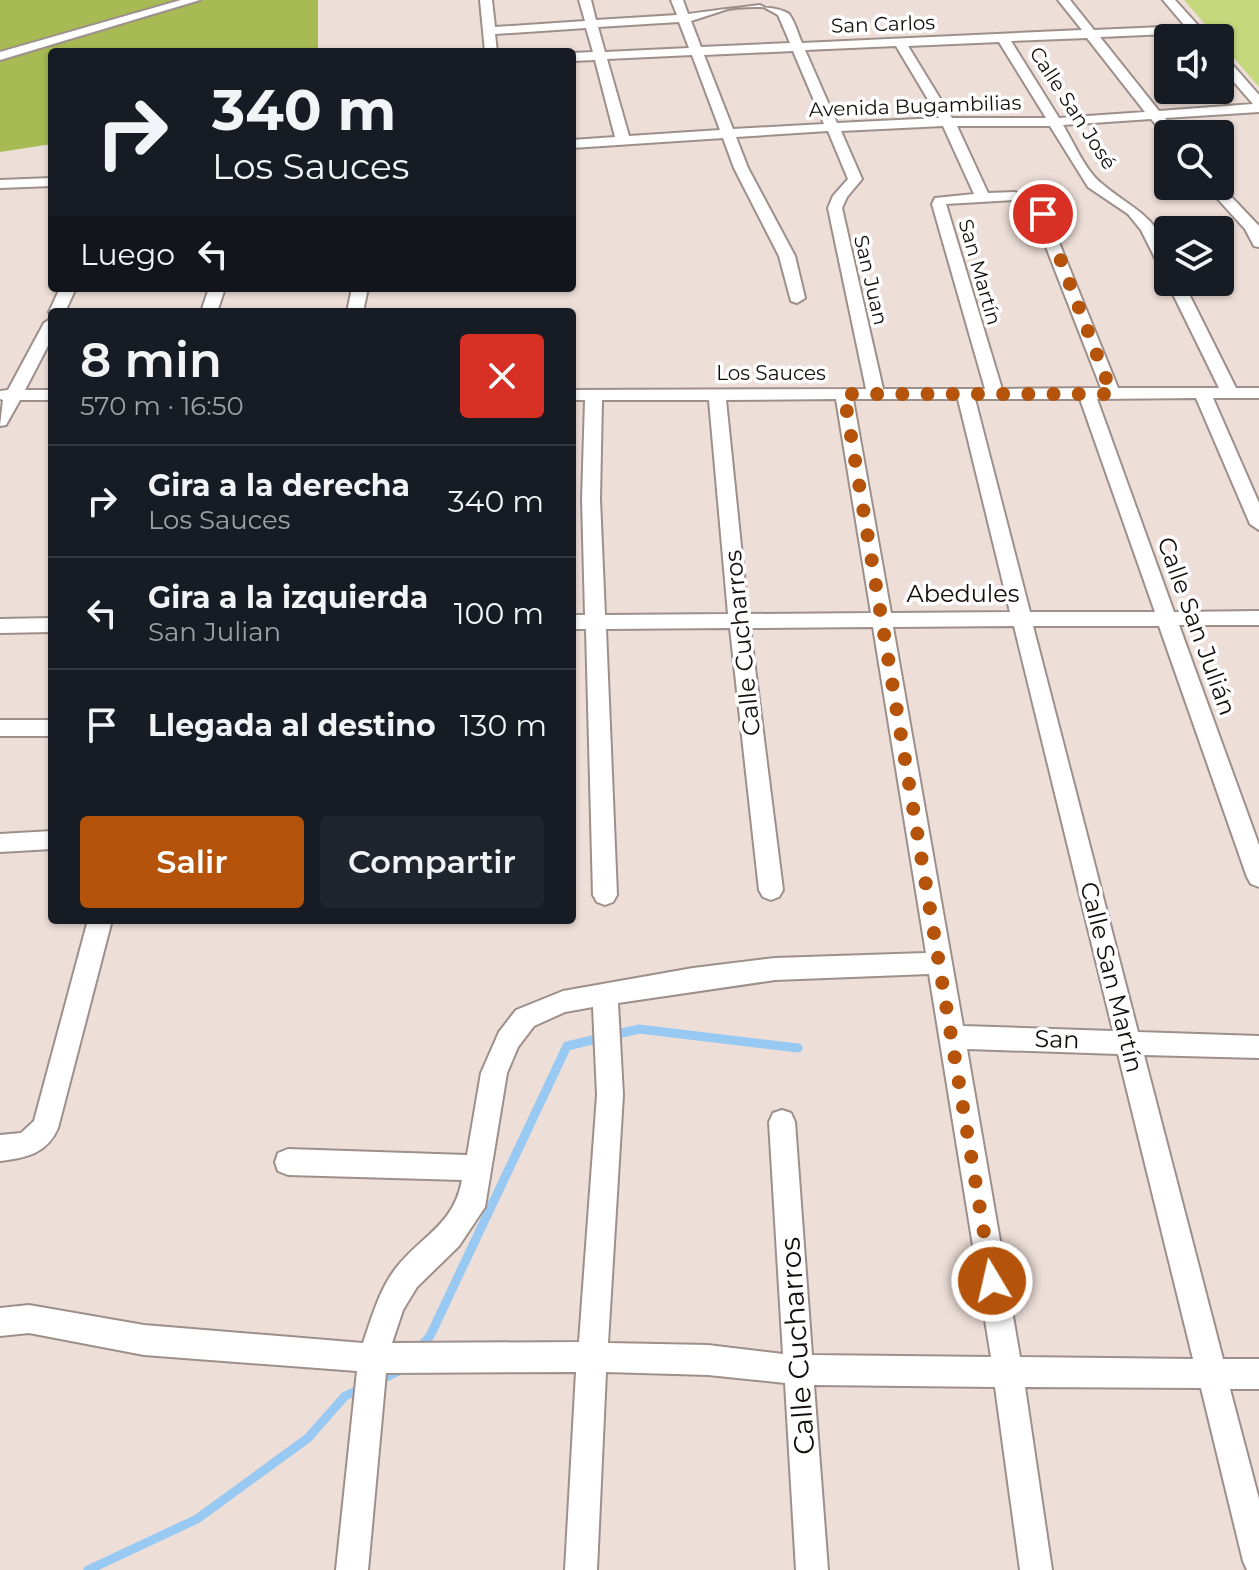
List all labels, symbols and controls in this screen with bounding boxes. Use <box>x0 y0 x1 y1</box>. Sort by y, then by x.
street label: San Carlos <box>830 10 936 38</box>
map controls <box>1154 24 1234 296</box>
button: sound <box>1154 24 1234 104</box>
street label: Calle San José <box>1024 42 1122 174</box>
text: 340 m <box>212 76 396 144</box>
icon: right <box>80 80 184 184</box>
street label: Avenida Bugambilias <box>808 90 1022 122</box>
button: search <box>1154 120 1234 200</box>
text: Los Sauces <box>212 144 409 188</box>
pin <box>1009 180 1077 248</box>
icon: arrive <box>1021 192 1065 236</box>
street label: San Martín <box>953 216 1007 328</box>
button: layers <box>1154 216 1234 296</box>
icon: left <box>191 232 235 276</box>
street label: San Juan <box>849 233 893 327</box>
text: Luego <box>80 236 175 273</box>
text: 8 min <box>80 331 222 389</box>
button: close <box>460 334 544 418</box>
street label: Los Sauces <box>716 361 826 385</box>
text: 570 m · 16:50 <box>80 390 244 422</box>
text: Gira a la derecha <box>148 467 410 504</box>
icon: right <box>80 479 124 523</box>
text: 340 m <box>448 483 544 520</box>
text: Los Sauces <box>148 504 291 536</box>
street label: Calle San Julián <box>1151 533 1243 719</box>
street label: Calle Cucharros <box>718 549 766 737</box>
text: Gira a la izquierda <box>148 579 428 616</box>
street label: Abedules <box>906 579 1020 608</box>
icon: left <box>80 591 124 635</box>
text: 100 m <box>454 595 544 632</box>
text: San Julian <box>148 616 281 648</box>
icon: arrive <box>80 703 124 747</box>
text: Llegada al destino <box>148 707 436 744</box>
text: 130 m <box>460 707 547 744</box>
button: Salir <box>80 816 304 908</box>
button: Compartir <box>320 816 544 908</box>
street label: Calle San Martín <box>1074 879 1150 1075</box>
street label: San <box>1034 1024 1080 1054</box>
street label: Calle Cucharros <box>772 1236 822 1456</box>
position arrow <box>950 1239 1034 1323</box>

